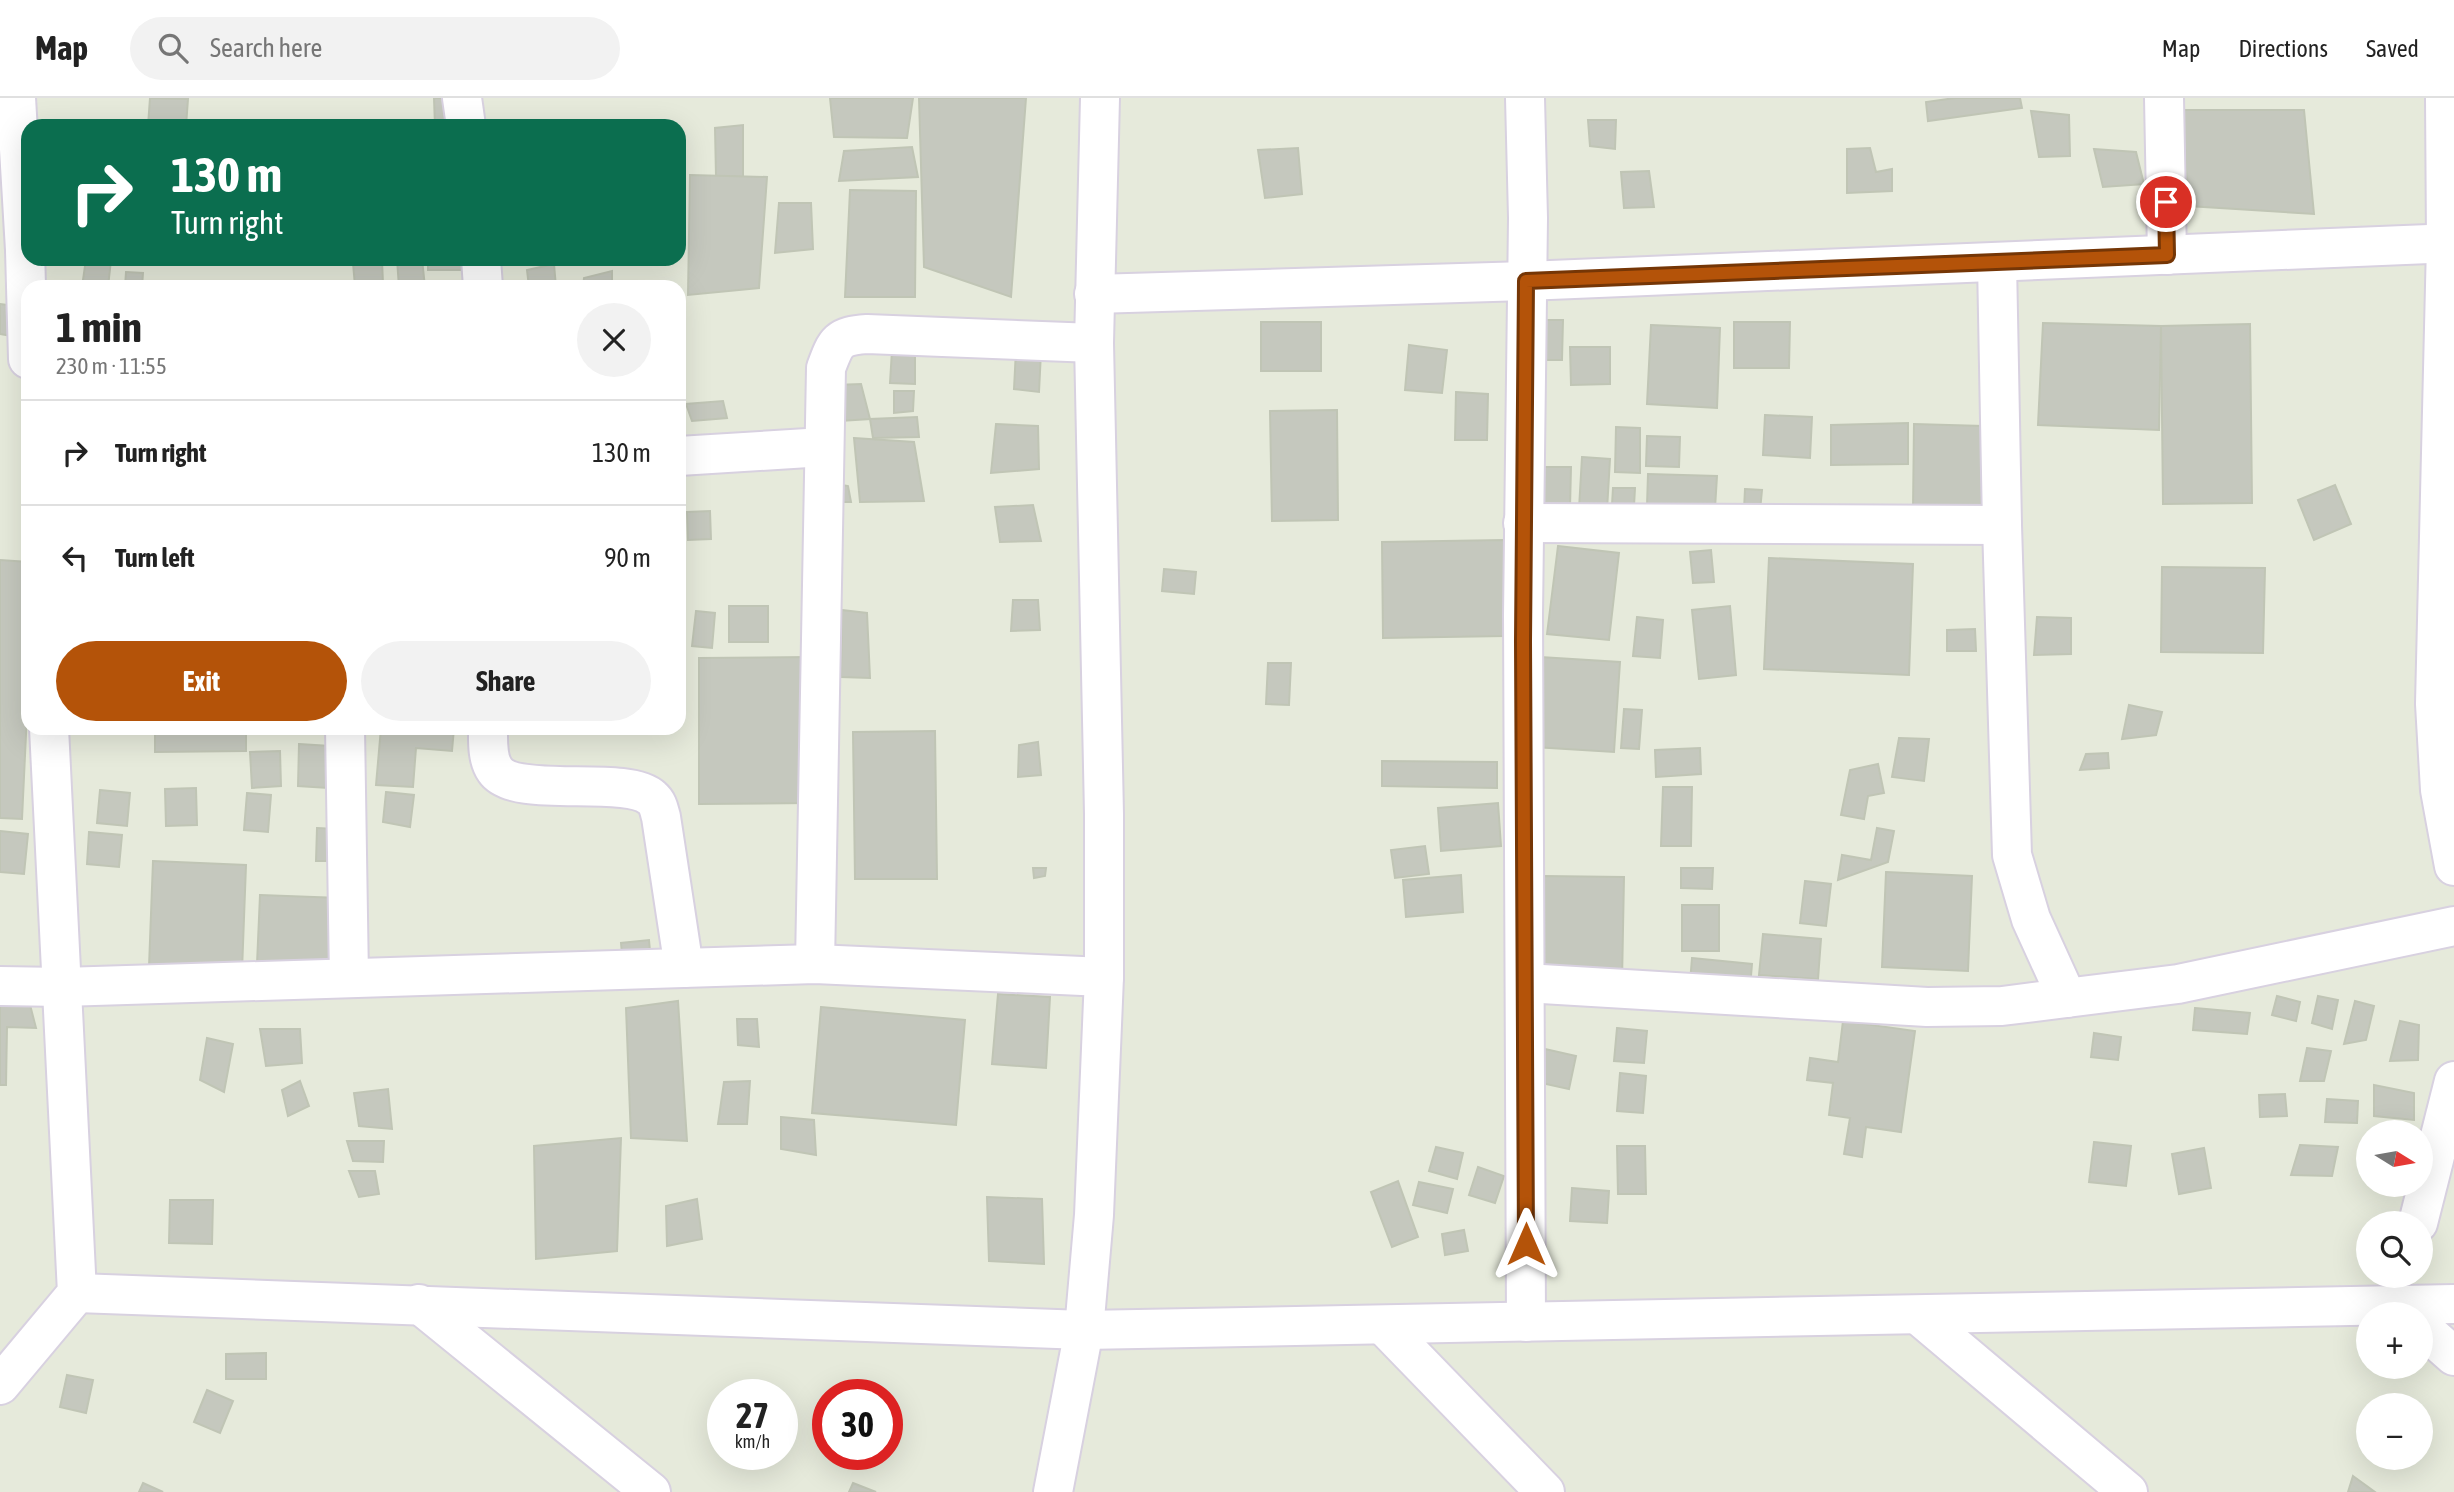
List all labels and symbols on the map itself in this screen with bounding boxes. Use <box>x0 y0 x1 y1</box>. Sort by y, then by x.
pin <box>2136 172 2196 232</box>
north arrow <box>2356 1120 2432 1197</box>
position arrow <box>1489 1207 1563 1281</box>
speed limit sign: 30 <box>812 1379 903 1470</box>

